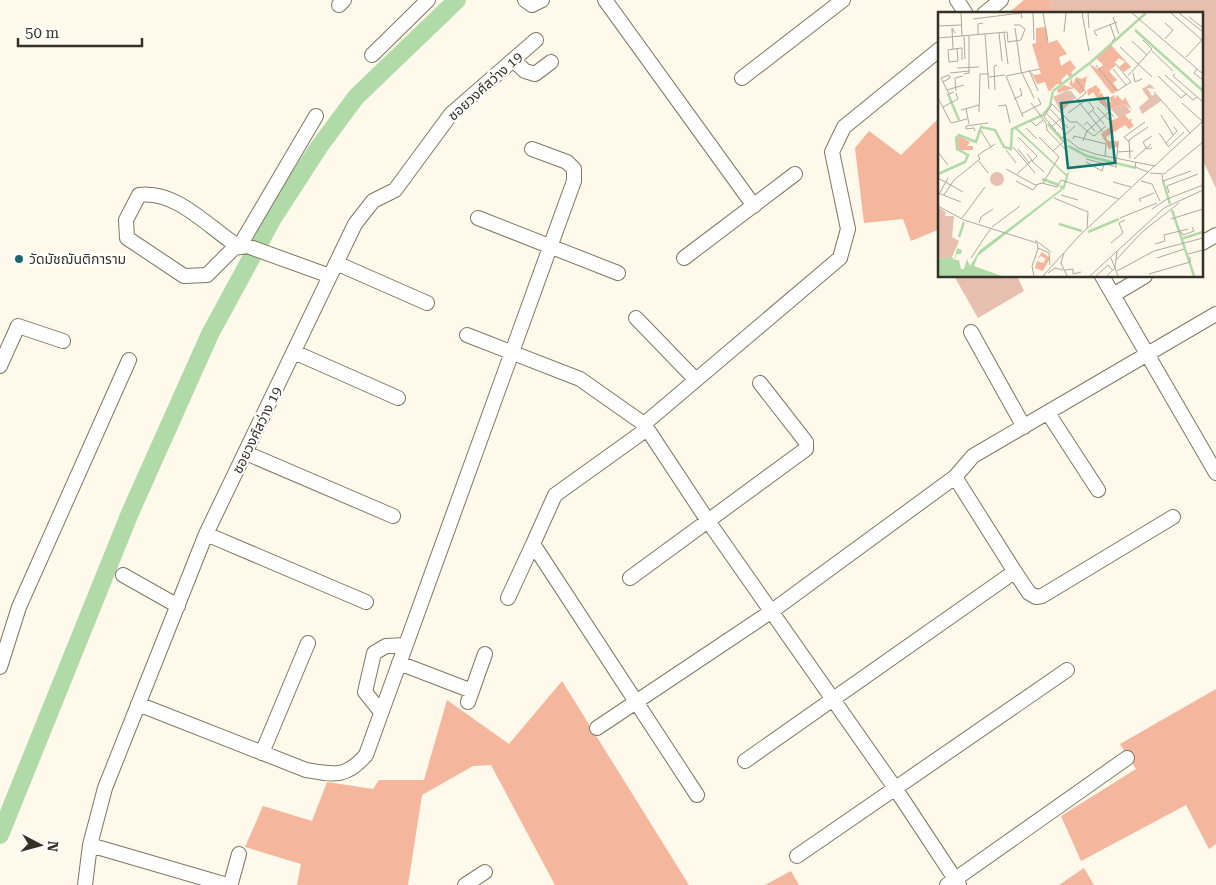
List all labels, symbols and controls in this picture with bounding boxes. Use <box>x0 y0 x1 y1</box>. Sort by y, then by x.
inset map <box>938 12 1204 278</box>
scale bar <box>18 15 141 47</box>
text: 50 m <box>25 24 60 42</box>
street label: ซอยวงศ์สว่าง 19 <box>444 48 526 124</box>
place label: วัดมัชฌันติการาม <box>29 251 126 267</box>
marker: วัดมัชฌันติการาม <box>13 253 25 265</box>
street label: ซอยวงศ์สว่าง 19 <box>229 384 285 476</box>
north arrow <box>15 820 65 870</box>
text: N <box>44 840 61 853</box>

